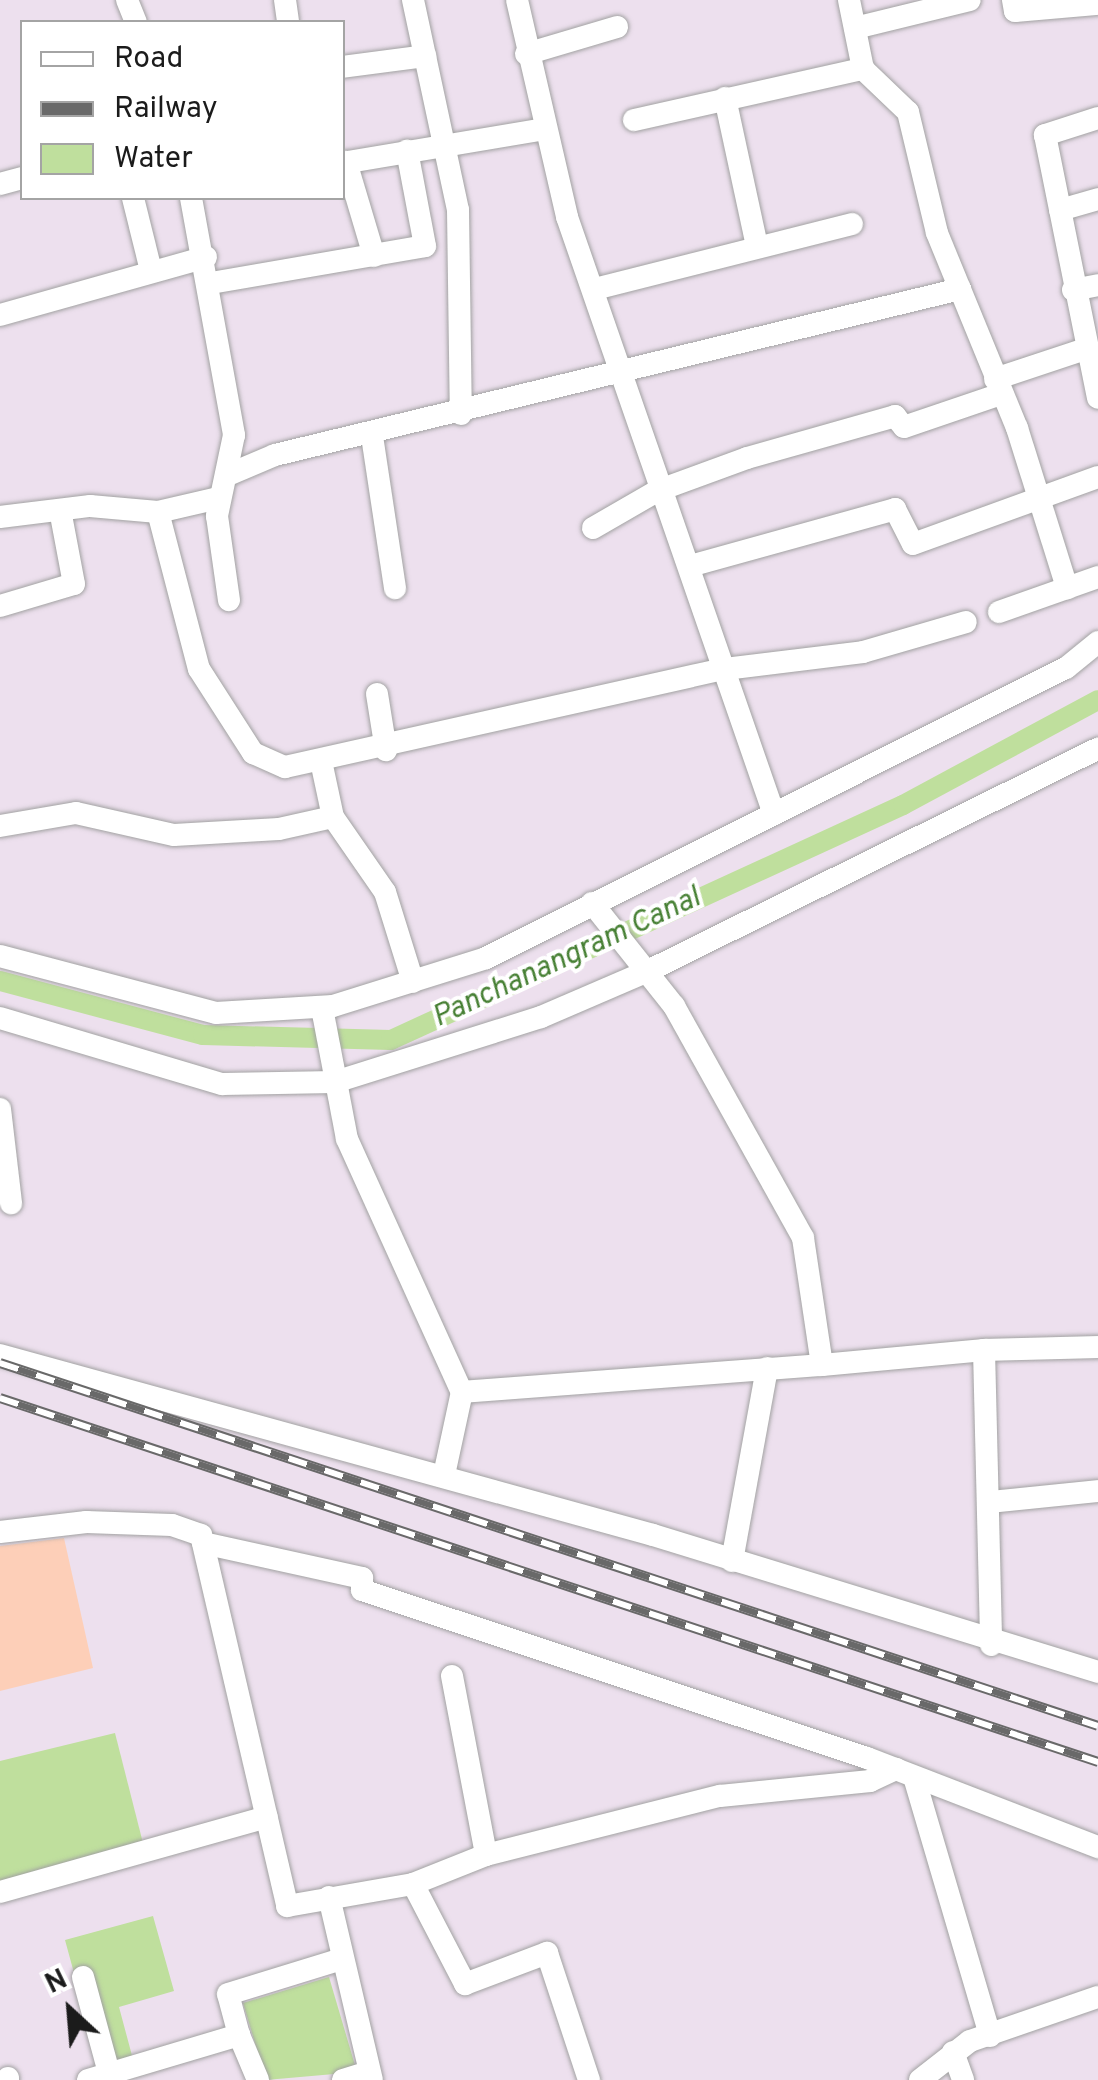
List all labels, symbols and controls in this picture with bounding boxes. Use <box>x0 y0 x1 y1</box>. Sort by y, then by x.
legend <box>20 20 345 200</box>
text: Road <box>114 41 183 78</box>
text: Railway <box>114 91 218 128</box>
text: Water <box>114 141 193 178</box>
water label: Panchanangram Canal <box>427 881 707 1037</box>
north arrow <box>20 1960 120 2060</box>
text: N <box>40 1962 74 2004</box>

